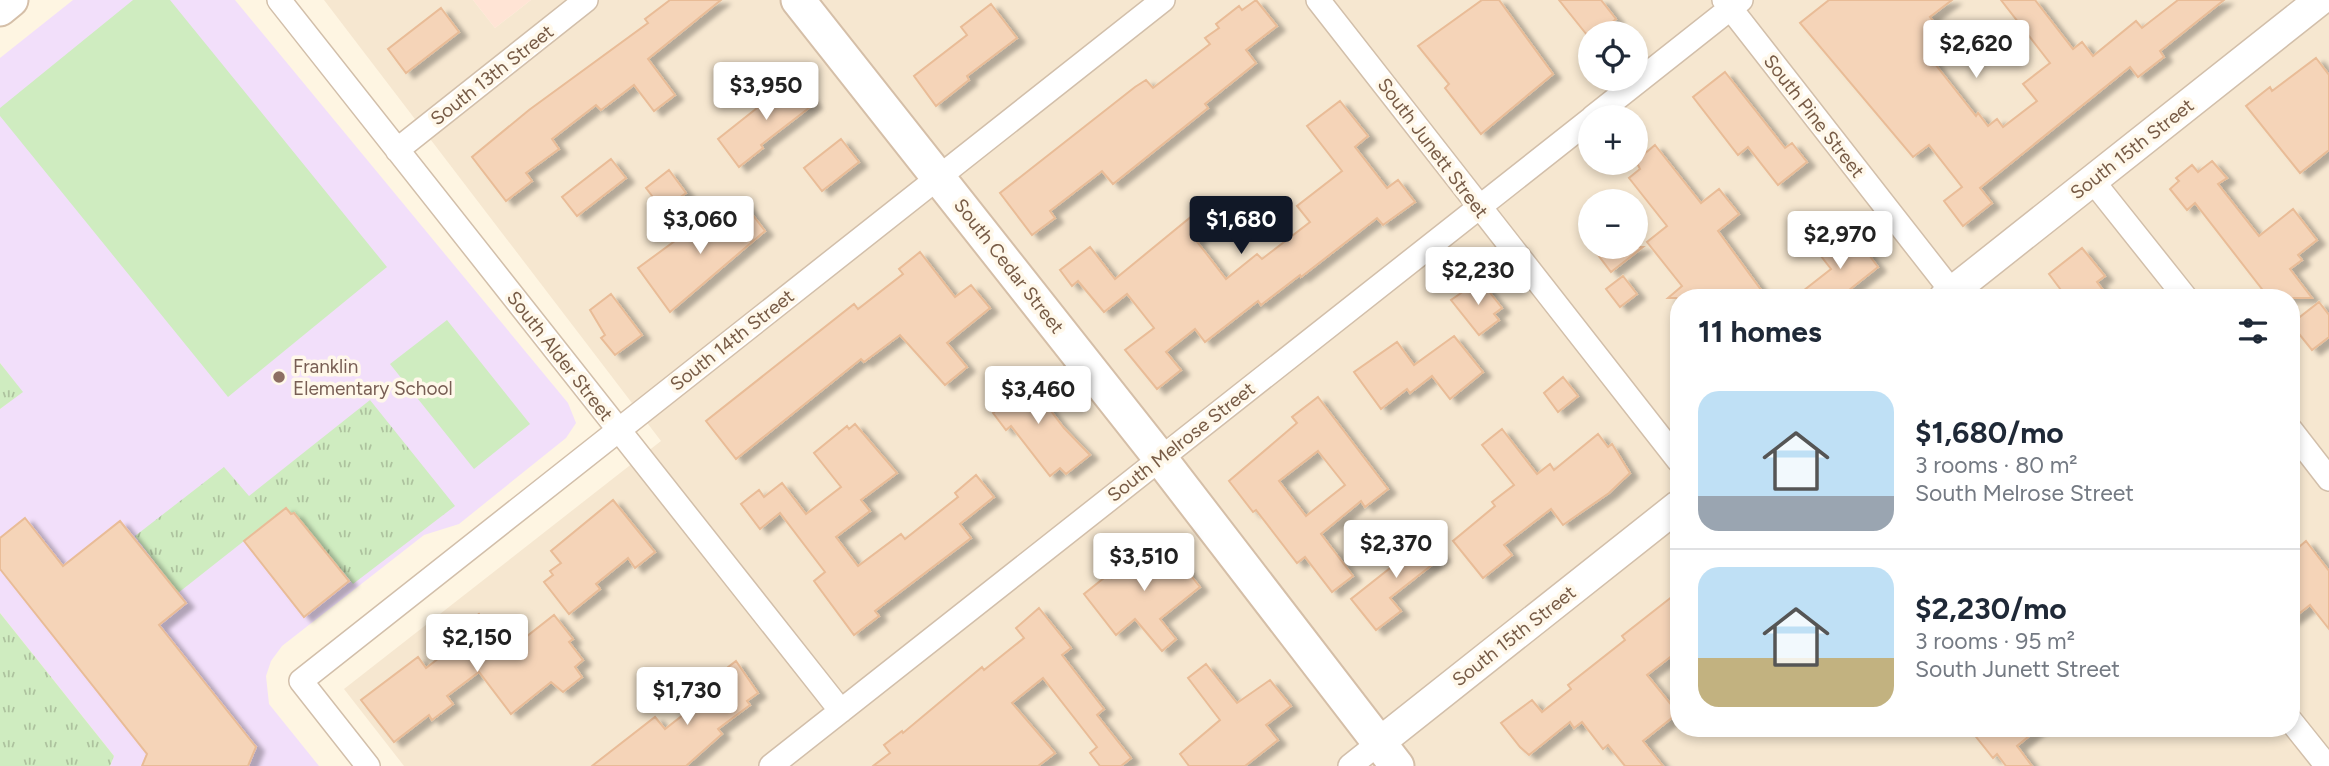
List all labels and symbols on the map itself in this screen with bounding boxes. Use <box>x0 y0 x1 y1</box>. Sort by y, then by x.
street label: South 13th Street <box>426 20 558 130</box>
pin: $2,620 <box>1919 20 2033 80</box>
street label: South Pine Street <box>1759 50 1869 182</box>
pin: $3,950 <box>709 62 823 122</box>
street label: South Junett Street <box>1373 73 1493 223</box>
street label: South 15th Street <box>2066 94 2198 204</box>
street label: South Cedar Street <box>949 194 1069 338</box>
pin: $3,060 <box>643 196 757 256</box>
pin: $1,680 <box>1184 196 1298 256</box>
pin: $2,970 <box>1783 212 1897 271</box>
pin: $2,230 <box>1421 247 1535 307</box>
street label: South 14th Street <box>665 284 799 396</box>
street label: South Alder Street <box>502 286 618 426</box>
place label: Franklin Elementary School <box>293 355 453 400</box>
pin: $3,460 <box>981 366 1095 426</box>
marker: Franklin Elementary School <box>271 369 287 385</box>
street label: South Melrose Street <box>1103 377 1259 507</box>
pin: $2,370 <box>1339 520 1453 580</box>
pin: $3,510 <box>1087 534 1201 593</box>
street label: South 15th Street <box>1448 581 1580 691</box>
pin: $2,150 <box>420 614 534 674</box>
pin: $1,730 <box>630 668 744 727</box>

